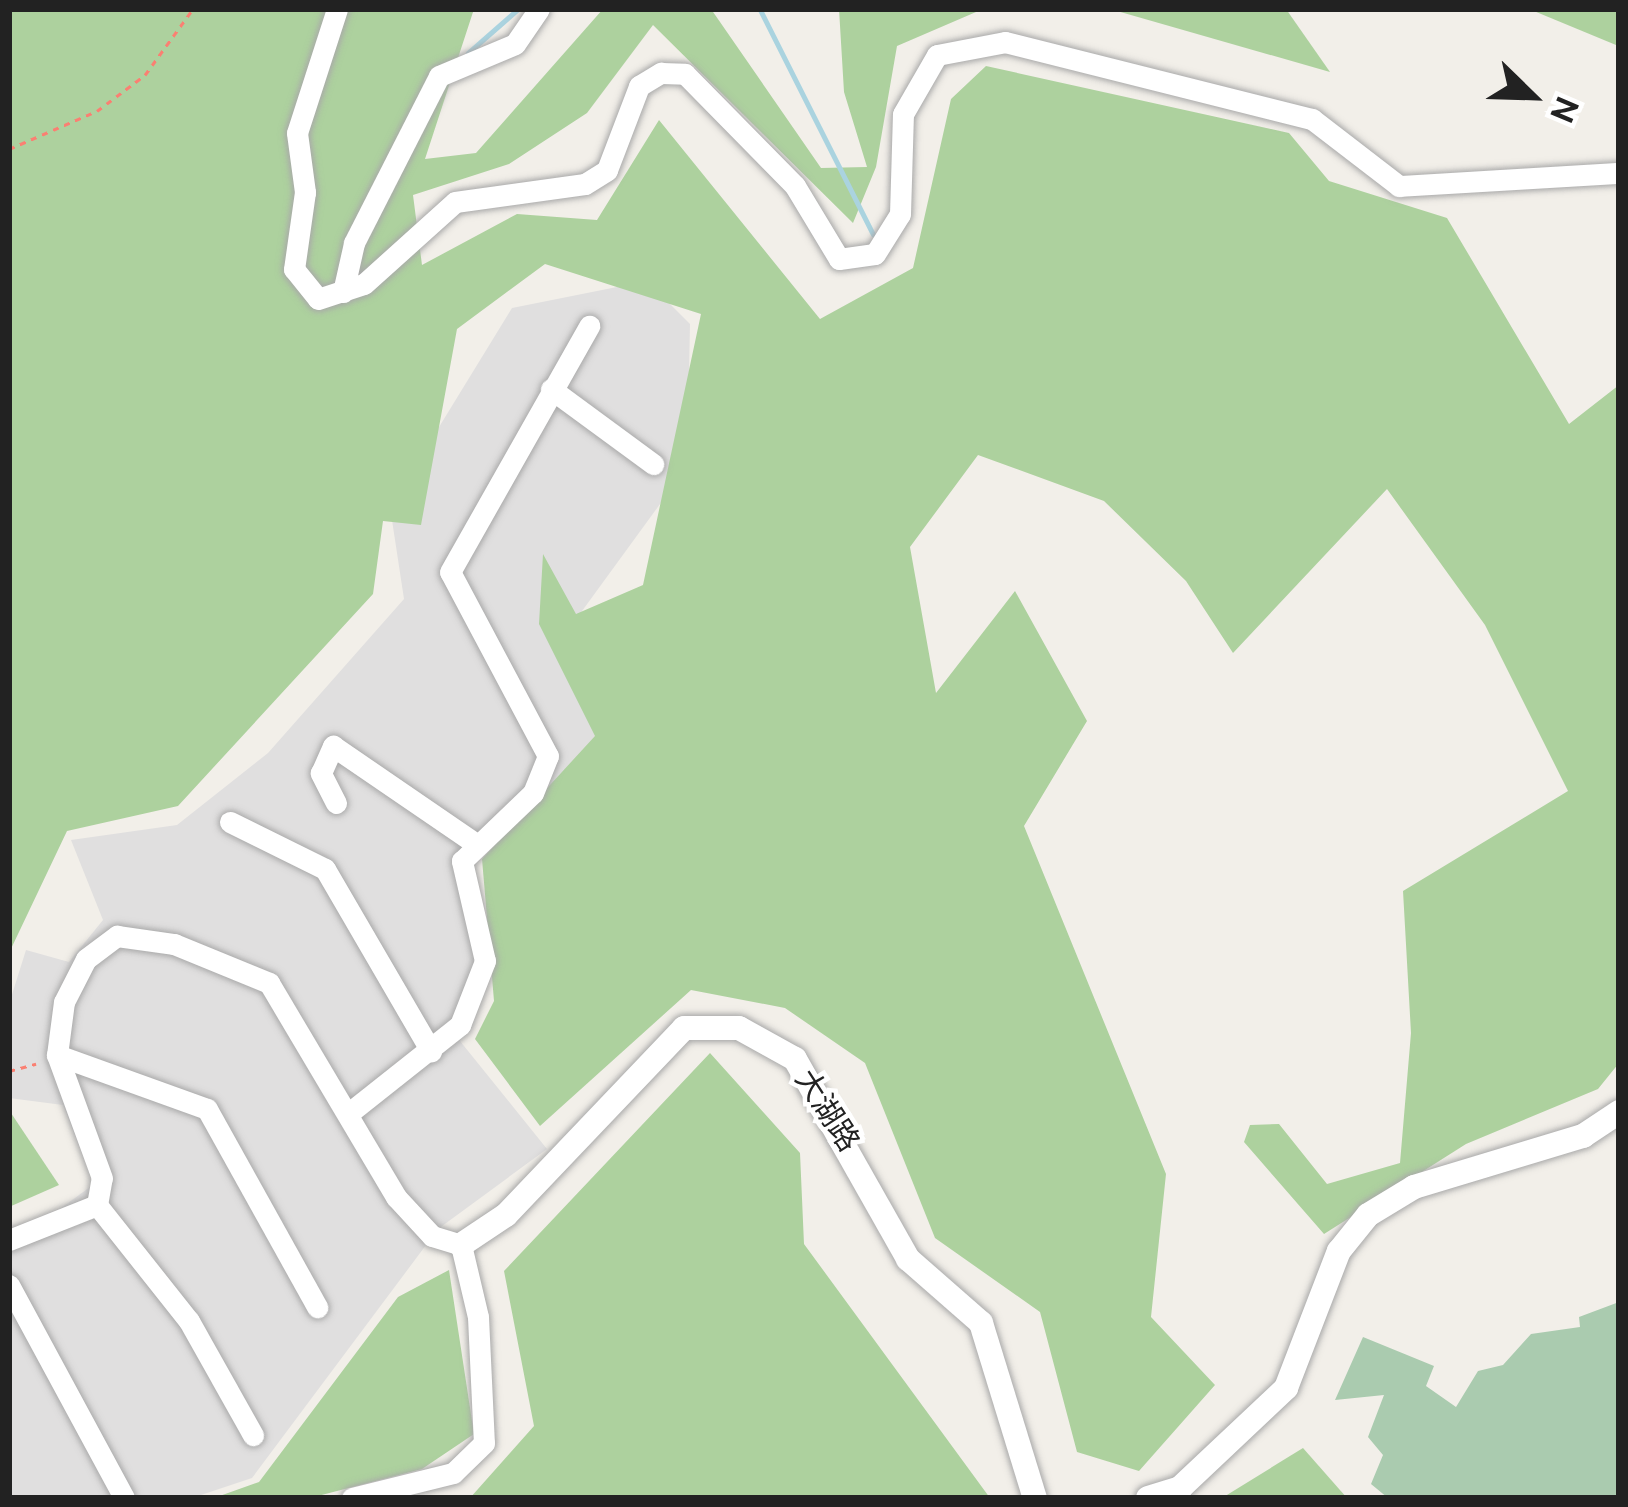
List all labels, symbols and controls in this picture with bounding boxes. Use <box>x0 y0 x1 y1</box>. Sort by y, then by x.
north arrow <box>1472 36 1592 156</box>
text: N <box>1544 92 1587 129</box>
street label: 大湖路 <box>788 1062 868 1158</box>

